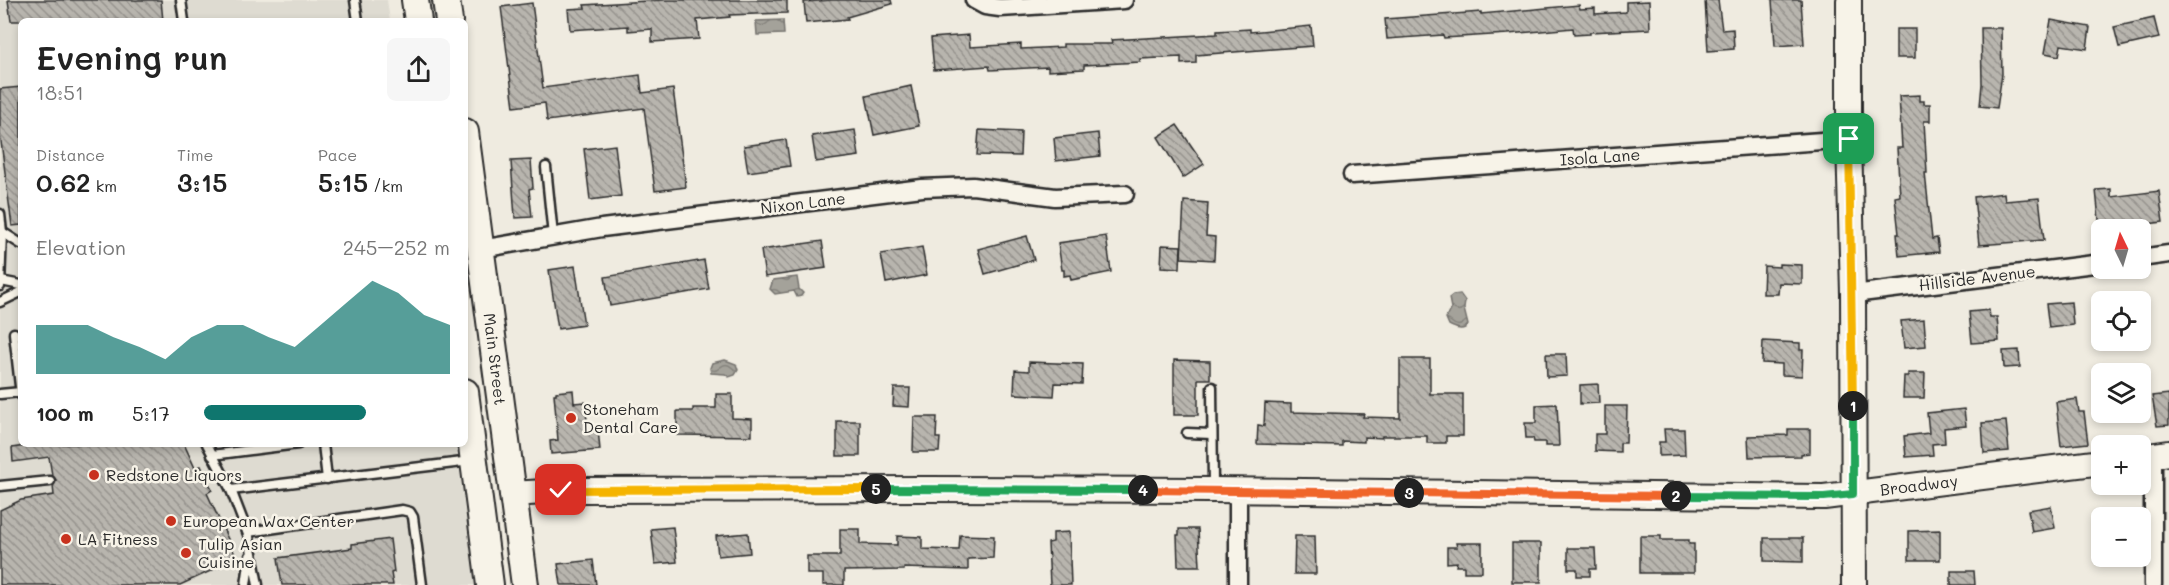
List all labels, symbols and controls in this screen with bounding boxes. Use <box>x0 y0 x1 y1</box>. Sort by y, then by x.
text: Evening run <box>36 35 228 78</box>
button: share <box>387 38 450 101</box>
text: 18:51 <box>36 79 84 105</box>
pin <box>1823 113 1874 164</box>
icon: arrive <box>1832 122 1865 155</box>
street label: Isola Lane <box>1559 143 1641 170</box>
text: Distance <box>36 144 105 165</box>
text: Time <box>177 144 213 165</box>
text: Pace <box>318 144 357 165</box>
text: 0.62 <box>36 165 91 199</box>
text: 3:15 <box>177 165 227 199</box>
text: 5:15 <box>318 165 368 199</box>
text: km <box>91 175 117 196</box>
text: /km <box>368 175 403 196</box>
street label: Nixon Lane <box>759 187 847 218</box>
north arrow <box>2091 219 2151 279</box>
map controls <box>2091 219 2151 567</box>
text: Elevation <box>36 234 126 260</box>
text: 245–252 m <box>343 234 450 260</box>
street label: Hillside Avenue <box>1917 260 2037 295</box>
button: locate <box>2091 291 2151 351</box>
street label: Main Street <box>479 312 512 406</box>
button: layers <box>2091 363 2151 423</box>
pin: 1 <box>1838 391 1868 421</box>
text: 1 <box>1849 395 1857 416</box>
place label: Stoneham Dental Care <box>583 398 678 437</box>
text: 100 m <box>36 400 94 426</box>
text: 5:17 <box>132 400 170 426</box>
marker: Stoneham Dental Care <box>564 411 578 425</box>
button: + <box>2091 435 2151 495</box>
place label: Redstone Liquors <box>106 464 242 485</box>
pin <box>535 464 586 515</box>
marker: Redstone Liquors <box>87 468 101 482</box>
street label: Broadway <box>1879 469 1959 500</box>
icon: check <box>544 473 577 506</box>
pin: 5 <box>861 474 891 504</box>
pin: 4 <box>1128 475 1158 505</box>
text: 5 <box>871 478 881 499</box>
pin: 3 <box>1394 478 1424 508</box>
text: 4 <box>1138 479 1148 500</box>
pin: 2 <box>1661 481 1691 511</box>
text: 3 <box>1404 482 1414 503</box>
text: 2 <box>1672 485 1680 506</box>
button: − <box>2091 507 2151 567</box>
place label: European Wax Center <box>183 510 355 531</box>
marker: European Wax Center <box>164 514 178 528</box>
place label: LA Fitness <box>78 528 158 549</box>
marker: LA Fitness <box>59 532 73 546</box>
place label: Tulip Asian Cuisine <box>198 533 282 572</box>
marker: Tulip Asian Cuisine <box>179 546 193 560</box>

